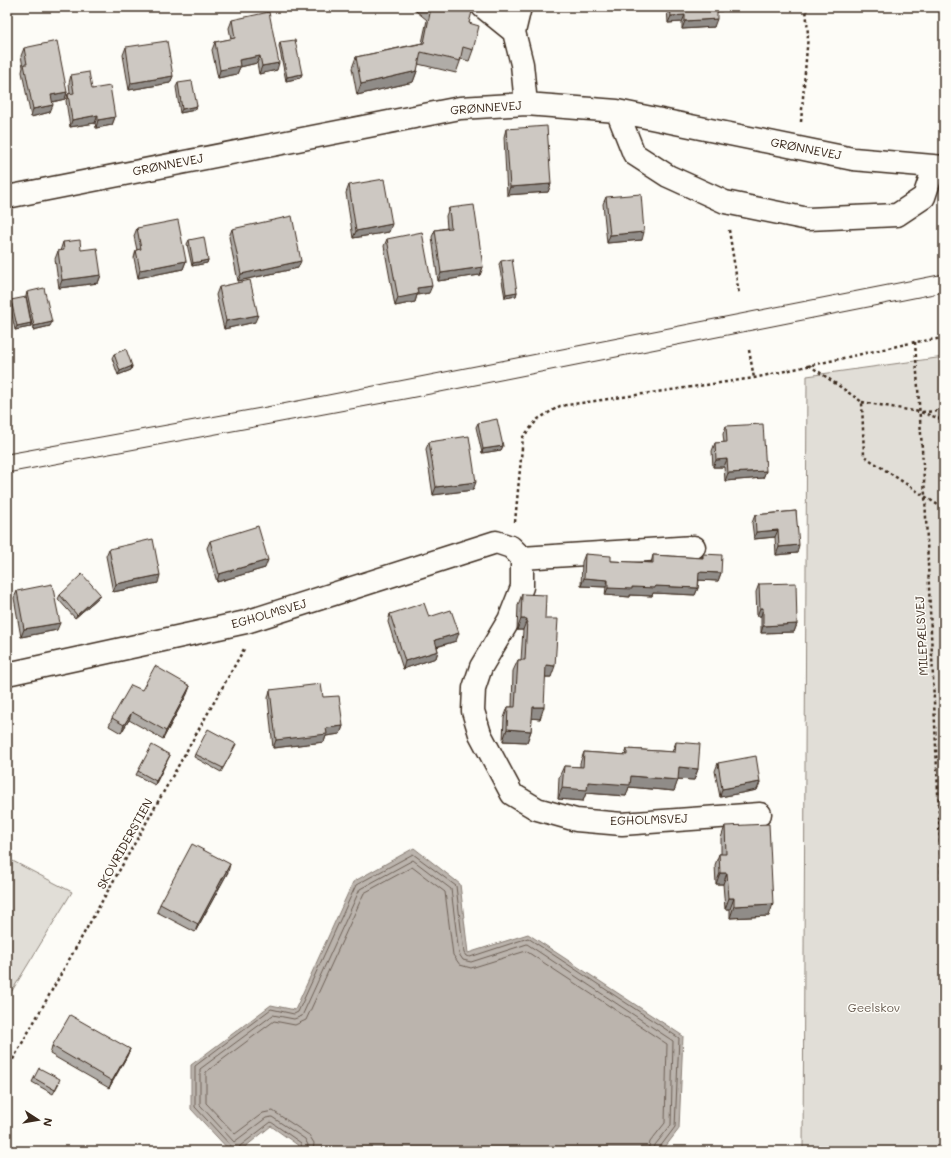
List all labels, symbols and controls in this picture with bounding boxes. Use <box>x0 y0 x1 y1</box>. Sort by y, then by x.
street label: GRØNNEVEJ <box>450 96 523 117</box>
street label: GRØNNEVEJ <box>769 133 843 163</box>
street label: GRØNNEVEJ <box>131 149 205 179</box>
street label: EGHOLMSVEJ <box>229 595 309 631</box>
street label: MILEPÆLSVEJ <box>911 595 931 676</box>
street label: SKOVRIDERSTIEN <box>93 795 156 892</box>
street label: EGHOLMSVEJ <box>610 810 688 828</box>
park label: Geelskov <box>848 999 900 1015</box>
north arrow <box>18 1100 58 1140</box>
text: N <box>40 1117 56 1128</box>

